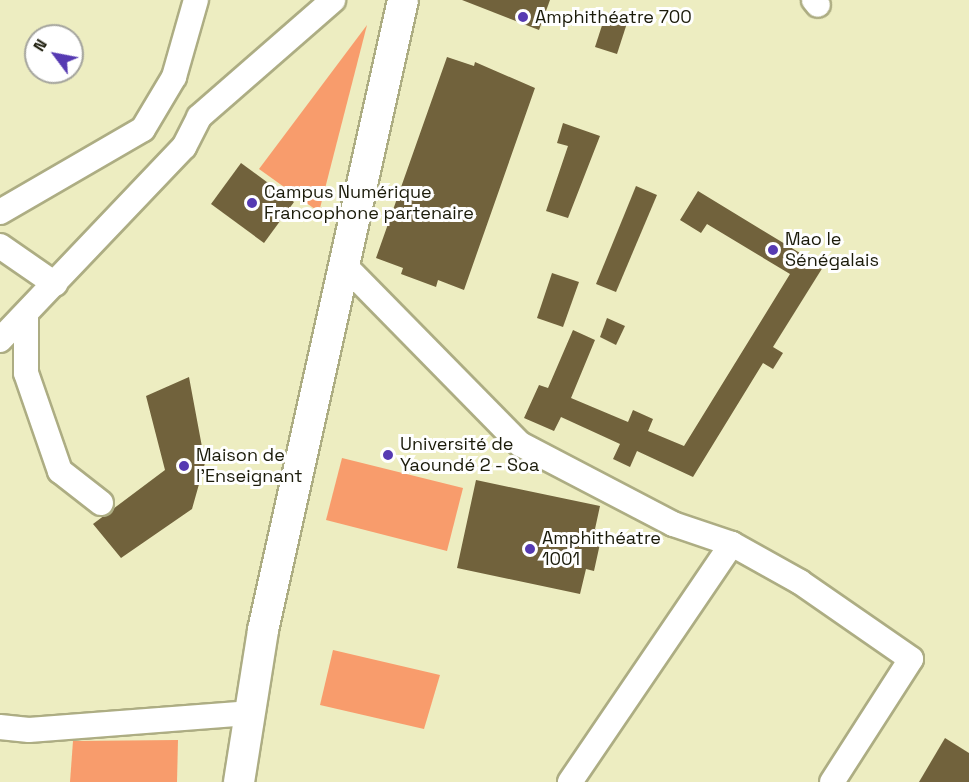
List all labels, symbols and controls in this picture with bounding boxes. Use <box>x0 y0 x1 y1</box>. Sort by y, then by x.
place label: Amphithéatre 700 <box>535 6 692 28</box>
marker: Amphithéatre 700 <box>516 10 530 24</box>
north arrow <box>24 24 84 84</box>
text: N <box>28 35 52 55</box>
place label: Campus Numérique Francophone partenaire <box>264 182 474 224</box>
marker: Campus Numérique Francophone partenaire <box>245 196 259 210</box>
place label: Mao le Sénégalais <box>785 229 879 272</box>
marker: Mao le Sénégalais <box>766 243 780 257</box>
place label: Université de Yaoundé 2 - Soa <box>400 434 540 476</box>
place label: Maison de l'Enseignant <box>196 445 303 488</box>
marker: Université de Yaoundé 2 - Soa <box>381 448 395 462</box>
marker: Maison de l'Enseignant <box>177 459 191 473</box>
place label: Amphithéatre 1001 <box>542 528 661 570</box>
marker: Amphithéatre 1001 <box>523 542 537 556</box>

